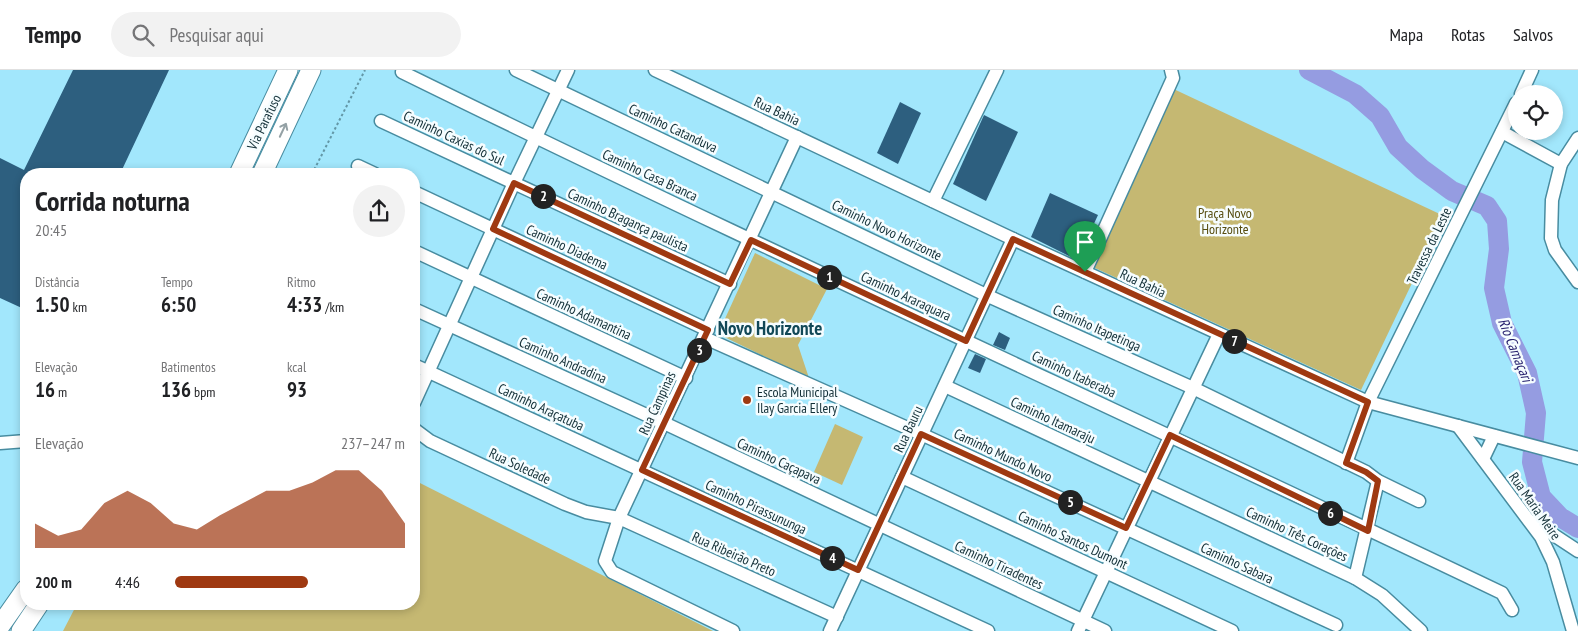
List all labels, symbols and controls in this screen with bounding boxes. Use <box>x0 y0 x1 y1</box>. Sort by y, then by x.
search box <box>111 12 461 57</box>
text: Tempo <box>25 19 81 50</box>
icon: search <box>129 21 157 49</box>
text: Pesquisar aqui <box>169 23 264 47</box>
text: Mapa <box>1389 23 1423 46</box>
text: Rotas <box>1451 23 1485 46</box>
text: Salvos <box>1513 23 1553 46</box>
map controls <box>1508 85 1563 140</box>
button: locate <box>1508 85 1563 140</box>
street label: Via Parafuso <box>242 91 285 154</box>
street label: Rua Bahia <box>751 93 803 129</box>
street label: Caminho Catanduva <box>626 100 720 156</box>
street label: Caminho Caxias do Sul <box>401 107 508 170</box>
one-way arrow <box>279 123 288 138</box>
street label: Caminho Casa Branca <box>599 145 701 205</box>
text: Corrida noturna <box>35 182 190 219</box>
pin: 2 <box>530 184 556 208</box>
street label: Caminho Bragança paulista <box>565 184 691 256</box>
button: share <box>353 185 405 237</box>
text: 2 <box>540 187 547 205</box>
street label: Caminho Novo Horizonte <box>829 196 945 265</box>
park label: Praça Novo Horizonte <box>1198 204 1252 238</box>
street label: Travessa da Leste <box>1403 204 1456 288</box>
text: 20:45 <box>35 220 67 240</box>
street label: Caminho Diadema <box>523 220 611 274</box>
pin <box>1064 221 1106 272</box>
icon: arrive <box>1071 228 1099 256</box>
pin: 1 <box>816 264 842 290</box>
street label: Rua Bahia <box>1117 265 1169 301</box>
street label: Caminho Araraquara <box>858 267 954 325</box>
text: 1 <box>826 268 833 286</box>
text: Distância <box>35 273 79 291</box>
text: Tempo <box>161 273 193 291</box>
text: Ritmo <box>287 273 316 291</box>
street label: Caminho Adamantina <box>534 284 634 344</box>
text: 1.50 <box>35 291 70 318</box>
text: 6:50 <box>161 291 196 318</box>
text: 4:33 <box>287 291 322 318</box>
text: km <box>70 298 87 316</box>
text: /km <box>322 298 344 316</box>
street label: Caminho Itapetinga <box>1050 301 1144 355</box>
water label: Rio Camaçari <box>1494 315 1538 386</box>
district label: Novo Horizonte <box>718 316 822 340</box>
pin: 7 <box>1222 328 1246 354</box>
text: 7 <box>1231 332 1238 350</box>
street label: Caminho Andradina <box>516 333 610 387</box>
pin: 3 <box>686 338 712 362</box>
text: 3 <box>696 341 703 359</box>
street label: Caminho Itaberaba <box>1029 347 1119 401</box>
text: Elevação <box>35 358 77 376</box>
text: Batimentos <box>161 358 216 376</box>
text: kcal <box>287 358 306 376</box>
street label: Rua Campinas <box>634 368 680 438</box>
text: 16 <box>35 376 55 403</box>
text: 136 <box>161 376 191 403</box>
text: 93 <box>287 376 307 403</box>
street label: Caminho Araçatuba <box>495 379 587 435</box>
text: m <box>55 383 67 401</box>
text: bpm <box>191 383 215 401</box>
place label: Escola Municipal Ilay Garcia Ellery <box>757 383 838 417</box>
street label: Caminho Itamaraju <box>1008 393 1098 447</box>
marker: Escola Municipal Ilay Garcia Ellery <box>741 394 753 406</box>
street label: Rua Bauru <box>889 403 927 455</box>
street label: Caminho Mundo Novo <box>951 424 1055 486</box>
text: Elevação <box>35 433 84 453</box>
text: 237–247 m <box>341 433 405 453</box>
street label: Caminho Caçapava <box>734 434 824 488</box>
street label: Rua Soledade <box>486 444 554 488</box>
street label: Rua Maria Meire <box>1505 469 1565 544</box>
street label: Caminho Pirassununga <box>703 476 809 538</box>
pin: 5 <box>1058 490 1082 514</box>
text: 5 <box>1067 493 1074 511</box>
pin: 6 <box>1318 500 1342 526</box>
street label: Caminho Três Corações <box>1243 503 1351 566</box>
text: 6 <box>1327 504 1334 522</box>
street label: Caminho Santos Dumont <box>1015 507 1131 573</box>
street label: Rua Ribeirão Preto <box>689 528 779 580</box>
street label: Caminho Tiradentes <box>952 537 1047 594</box>
street label: Caminho Sabara <box>1198 538 1276 588</box>
pin: 4 <box>820 546 844 570</box>
text: 4 <box>829 549 836 567</box>
text: 200 m <box>35 572 72 592</box>
text: 4:46 <box>115 572 140 592</box>

